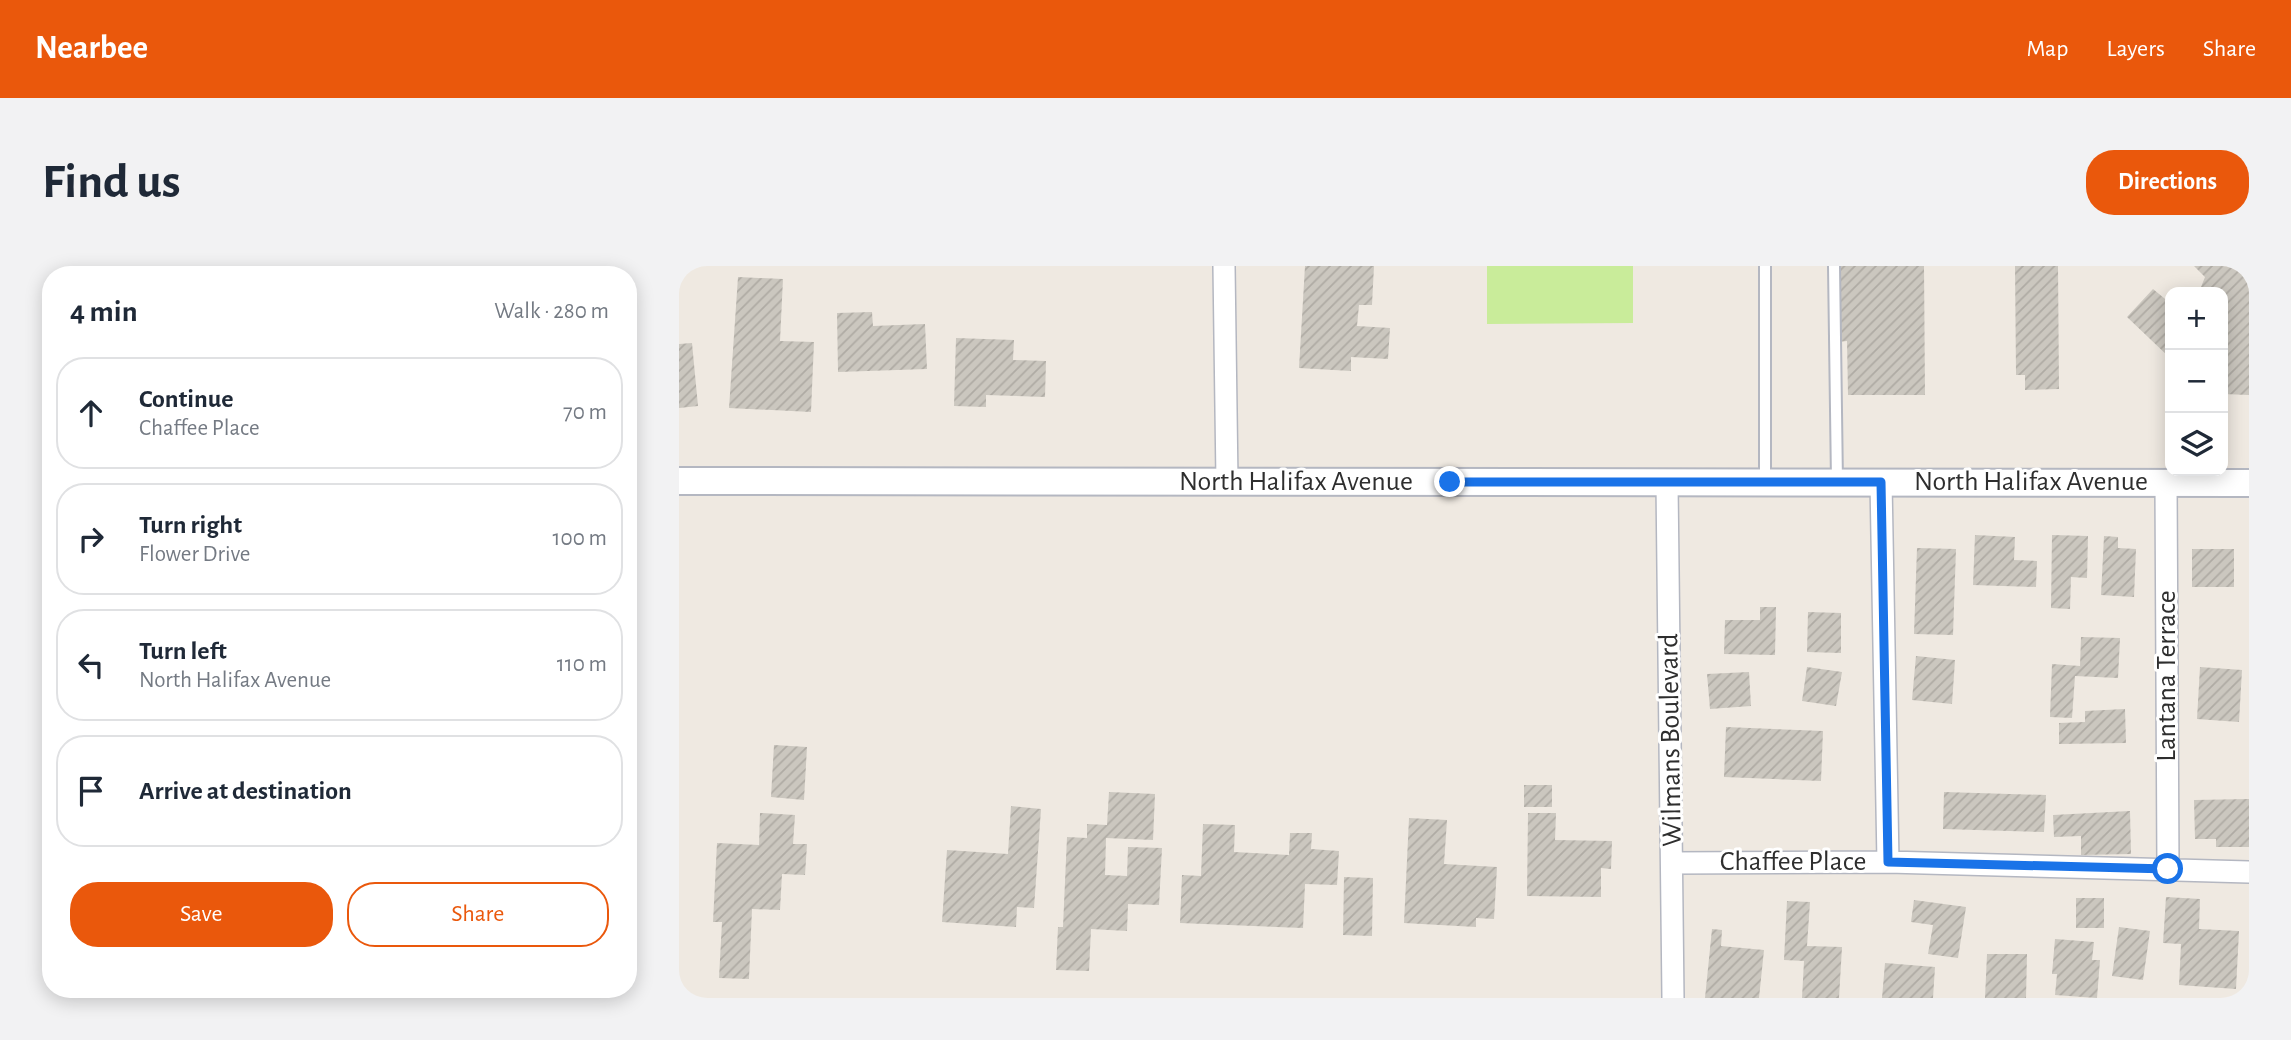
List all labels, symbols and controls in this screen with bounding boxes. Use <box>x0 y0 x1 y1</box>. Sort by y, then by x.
text: Nearbee <box>35 32 148 65</box>
text: Map <box>2026 37 2068 61</box>
text: Layers <box>2106 37 2165 61</box>
text: Share <box>2203 37 2256 61</box>
button: Directions <box>2086 150 2249 215</box>
text: Find us <box>42 158 181 207</box>
map controls <box>2165 287 2228 476</box>
button: + <box>2165 287 2228 350</box>
text: 4 min <box>70 297 138 327</box>
text: Walk · 280 m <box>494 300 609 323</box>
button: − <box>2165 350 2228 413</box>
text: Continue <box>139 386 234 412</box>
icon: ahead <box>72 394 110 432</box>
text: 70 m <box>563 401 607 424</box>
button: layers <box>2165 413 2228 476</box>
text: Chaffee Place <box>139 417 260 440</box>
route end <box>1434 466 1465 497</box>
street label: North Halifax Avenue <box>1179 468 1413 496</box>
street label: North Halifax Avenue <box>1914 468 2148 496</box>
text: Turn right <box>139 512 242 538</box>
icon: right <box>72 520 110 558</box>
text: 100 m <box>553 527 607 550</box>
text: Flower Drive <box>139 543 250 566</box>
street label: Lantana Terrace <box>2153 590 2181 762</box>
street label: Wilmans Boulevard <box>1655 633 1687 847</box>
text: Turn left <box>139 638 227 664</box>
icon: left <box>72 646 110 684</box>
text: 110 m <box>557 653 607 676</box>
text: North Halifax Avenue <box>139 669 331 692</box>
icon: arrive <box>72 772 110 810</box>
text: Arrive at destination <box>139 778 352 804</box>
street label: Chaffee Place <box>1720 848 1866 876</box>
route start <box>2152 853 2183 884</box>
button: Save <box>70 882 333 947</box>
button: Share <box>347 882 609 947</box>

